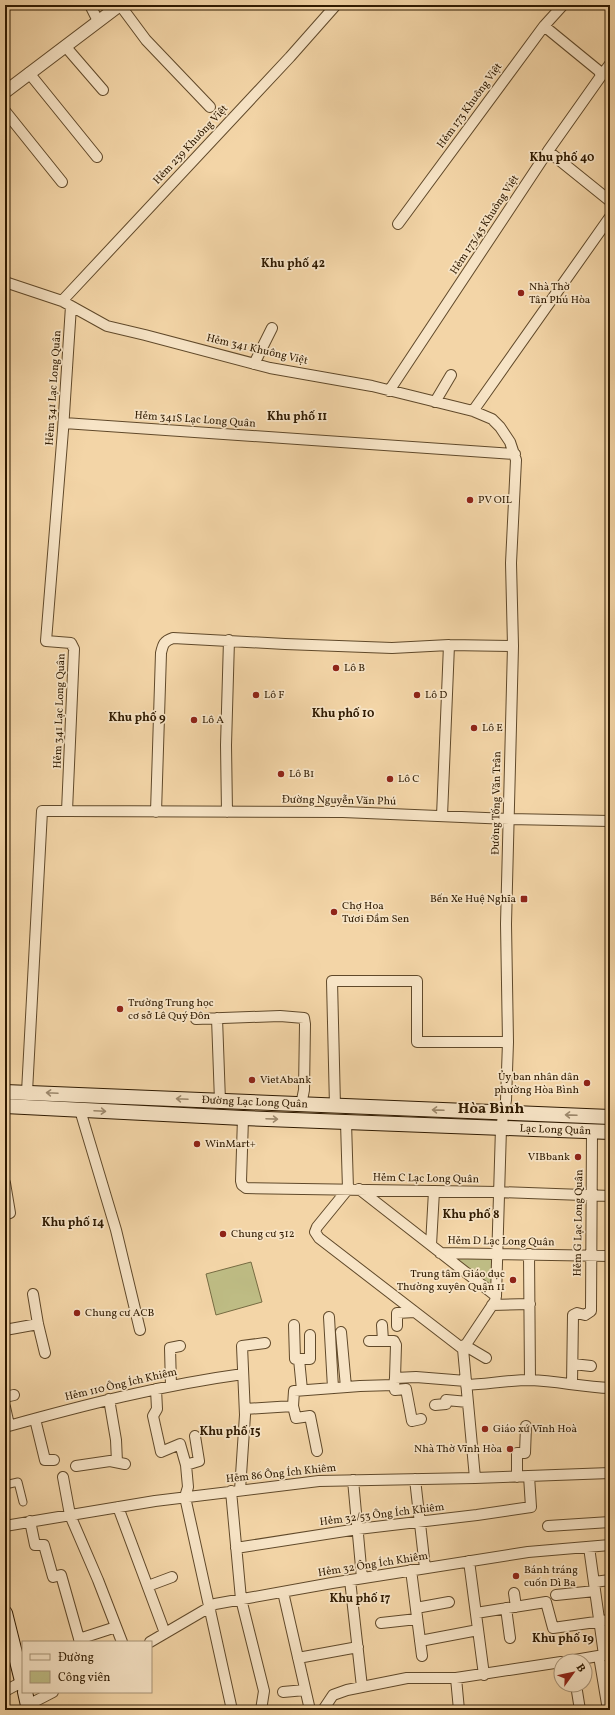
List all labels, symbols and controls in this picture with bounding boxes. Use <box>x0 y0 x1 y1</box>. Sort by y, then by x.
street label: Hẻm 173 Khuông Việt <box>434 60 506 152</box>
street label: Hẻm 239 Khuông Việt <box>150 102 232 188</box>
district label: Khu phố 40 <box>530 150 594 166</box>
street label: Hẻm 173/45 Khuông Việt <box>447 172 523 278</box>
district label: Khu phố 42 <box>261 256 325 272</box>
place label: Nhà Thờ Tân Phú Hòa <box>529 280 591 308</box>
marker: Nhà Thờ Tân Phú Hòa <box>516 288 526 298</box>
street label: Hẻm 341 Lạc Long Quân <box>42 329 66 446</box>
street label: Hẻm 341 Khuông Việt <box>205 331 309 369</box>
street label: Hẻm 341S Lạc Long Quân <box>134 408 257 432</box>
district label: Khu phố 11 <box>267 409 327 425</box>
place label: PV OIL <box>478 493 512 508</box>
marker: PV OIL <box>465 495 475 505</box>
street label: Hẻm 341 Lạc Long Quân <box>50 653 70 769</box>
place label: Lô B <box>344 661 365 676</box>
marker: Lô B <box>331 663 341 673</box>
place label: Lô F <box>264 688 284 703</box>
place label: Lô D <box>425 688 447 703</box>
marker: Lô F <box>251 690 261 700</box>
marker: Lô D <box>412 690 422 700</box>
district label: Khu phố 10 <box>312 706 374 722</box>
district label: Khu phố 9 <box>108 710 166 726</box>
place label: Lô A <box>202 713 224 728</box>
marker: Lô A <box>189 715 199 725</box>
place label: Lô E <box>482 721 503 736</box>
marker: Lô E <box>469 723 479 733</box>
street label: Đường Tống Văn Trân <box>489 751 505 855</box>
place label: Lô B1 <box>289 767 314 782</box>
marker: Lô B1 <box>276 769 286 779</box>
place label: Lô C <box>398 772 419 787</box>
marker: Lô C <box>385 774 395 784</box>
street label: Đường Nguyễn Văn Phú <box>282 793 396 809</box>
place label: Bến Xe Huệ Nghĩa <box>430 892 517 907</box>
marker: Bến Xe Huệ Nghĩa <box>519 894 529 904</box>
place label: Chợ Hoa Tươi Đầm Sen <box>342 899 410 927</box>
marker: Chợ Hoa Tươi Đầm Sen <box>329 907 339 917</box>
place label: Trường Trung học cơ sở Lê Quý Đôn <box>128 996 214 1024</box>
marker: Trường Trung học cơ sở Lê Quý Đôn <box>115 1004 125 1014</box>
place label: Ủy ban nhân dân phường Hòa Bình <box>494 1070 579 1098</box>
place label: VietAbank <box>260 1073 311 1088</box>
marker: VietAbank <box>247 1075 257 1085</box>
marker: Ủy ban nhân dân phường Hòa Bình <box>582 1078 592 1088</box>
one-way arrow <box>46 1090 59 1097</box>
street label: Đường Lạc Long Quân <box>201 1093 309 1112</box>
one-way arrow <box>176 1096 189 1103</box>
district label: Hòa Bình <box>458 1099 524 1120</box>
one-way arrow <box>432 1107 445 1114</box>
one-way arrow <box>93 1108 106 1115</box>
one-way arrow <box>565 1112 578 1119</box>
one-way arrow <box>265 1115 278 1123</box>
street label: Lạc Long Quân <box>519 1121 592 1139</box>
place label: WinMart+ <box>205 1137 256 1152</box>
marker: WinMart+ <box>192 1139 202 1149</box>
place label: VIBbank <box>528 1150 570 1165</box>
marker: VIBbank <box>573 1152 583 1162</box>
street label: Hẻm G Lạc Long Quân <box>571 1169 587 1277</box>
street label: Hẻm C Lạc Long Quân <box>373 1171 480 1187</box>
district label: Khu phố 8 <box>443 1207 500 1223</box>
district label: Khu phố 14 <box>42 1215 104 1231</box>
place label: Chung cư 312 <box>231 1227 295 1242</box>
marker: Chung cư 312 <box>218 1229 228 1239</box>
street label: Hẻm D Lạc Long Quân <box>447 1234 555 1250</box>
place label: Trung tâm Giáo dục Thường xuyên Quận 11 <box>397 1267 505 1295</box>
marker: Trung tâm Giáo dục Thường xuyên Quận 11 <box>508 1275 518 1285</box>
place label: Chung cư ACB <box>85 1306 155 1321</box>
marker: Chung cư ACB <box>72 1308 82 1318</box>
street label: Hẻm 110 Ông Ích Khiêm <box>63 1365 179 1405</box>
place label: Giáo xứ Vĩnh Hoà <box>493 1422 577 1437</box>
district label: Khu phố 15 <box>199 1424 261 1440</box>
marker: Giáo xứ Vĩnh Hoà <box>480 1424 490 1434</box>
place label: Nhà Thờ Vĩnh Hòa <box>414 1442 503 1457</box>
marker: Nhà Thờ Vĩnh Hòa <box>505 1444 515 1454</box>
street label: Hẻm 86 Ông Ích Khiêm <box>225 1461 337 1487</box>
street label: Hẻm 32/53 Ông Ích Khiêm <box>319 1500 445 1530</box>
street label: Hẻm 32 Ông Ích Khiêm <box>317 1549 429 1581</box>
place label: Bánh tráng cuốn Dì Ba <box>524 1563 578 1591</box>
marker: Bánh tráng cuốn Dì Ba <box>511 1571 521 1581</box>
district label: Khu phố 17 <box>329 1591 391 1607</box>
district label: Khu phố 19 <box>532 1631 594 1647</box>
legend <box>22 1641 152 1693</box>
text: Đường <box>58 1650 94 1666</box>
north arrow <box>553 1653 593 1693</box>
text: B <box>572 1661 588 1676</box>
text: Công viên <box>58 1670 110 1686</box>

